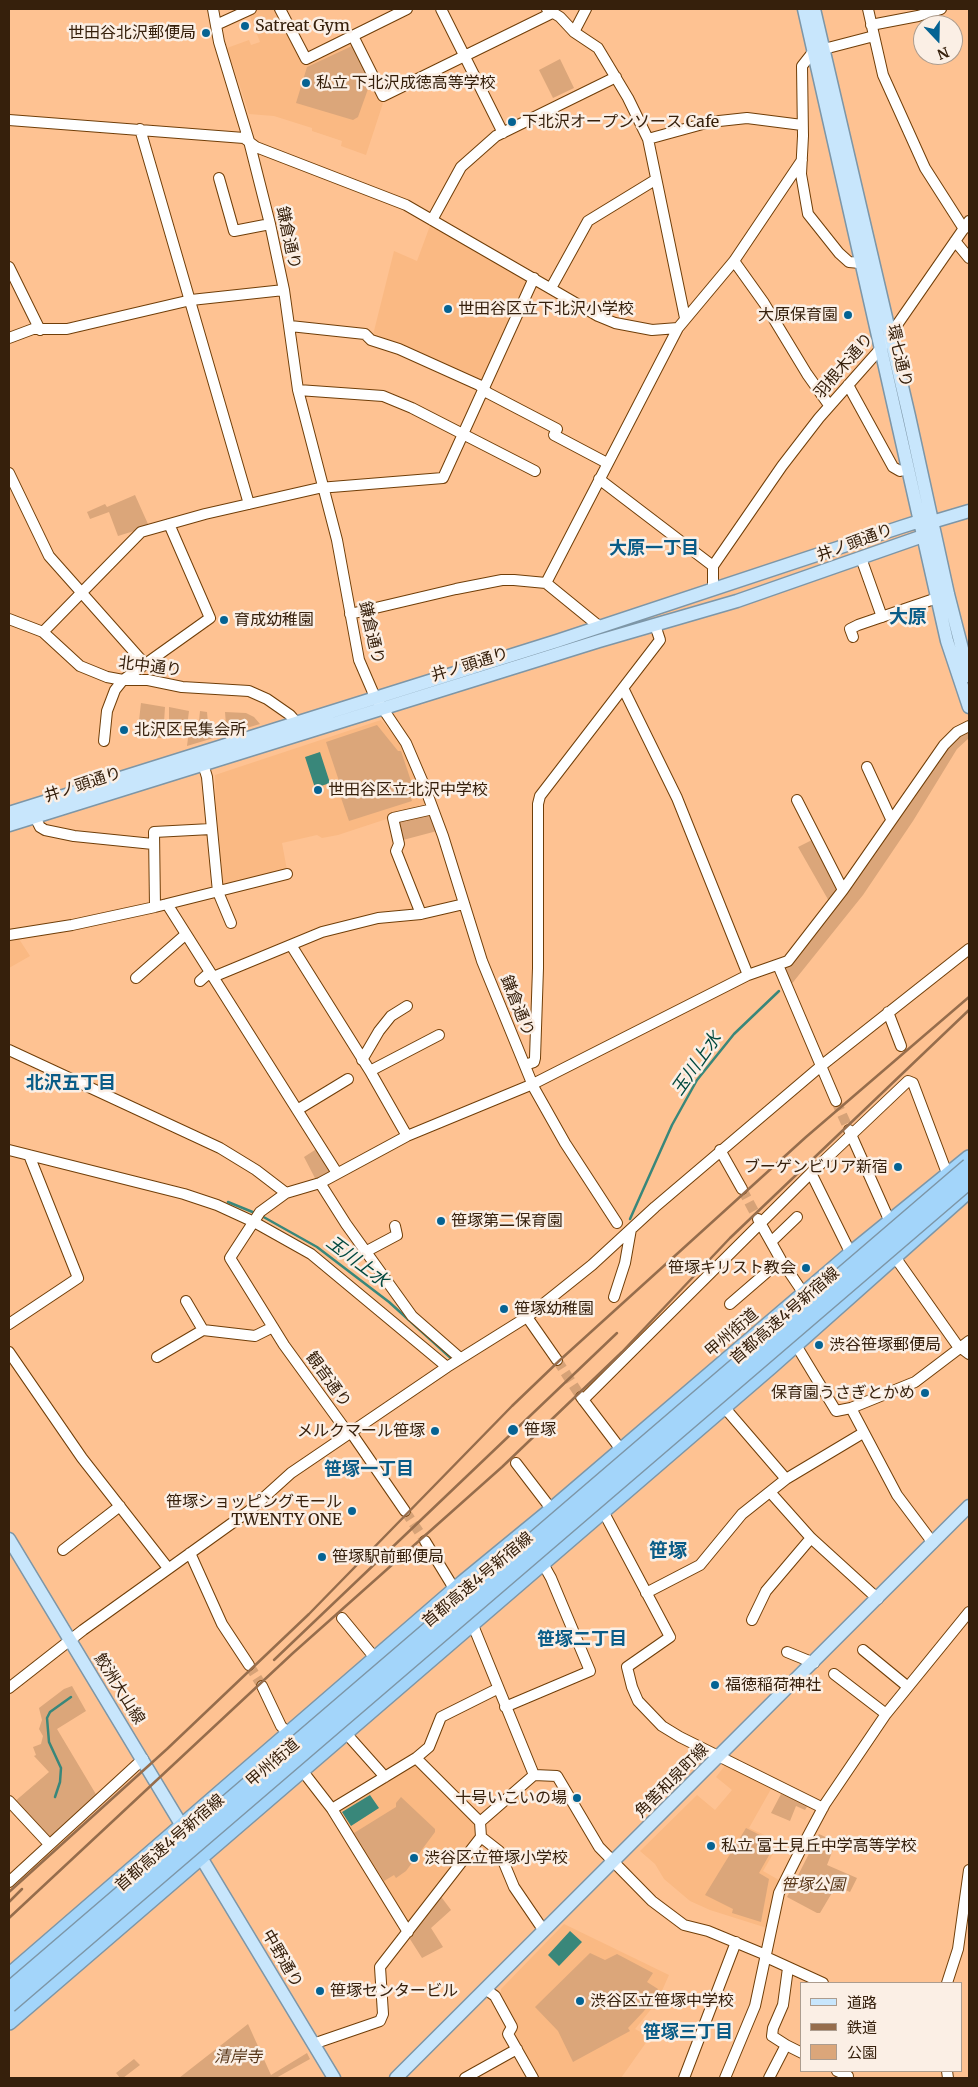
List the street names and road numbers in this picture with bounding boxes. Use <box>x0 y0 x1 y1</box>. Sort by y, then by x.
street label: 鎌倉通り <box>272 205 304 271</box>
street label: 環七通り <box>882 323 916 389</box>
street label: 羽根木通り <box>811 330 877 402</box>
street label: 井ノ頭通り <box>814 520 896 566</box>
street label: 鎌倉通り <box>354 600 388 666</box>
street label: 井ノ頭通り <box>429 644 511 686</box>
street label: 北中通り <box>117 654 183 680</box>
street label: 井ノ頭通り <box>42 764 124 806</box>
street label: 鎌倉通り <box>496 973 538 1039</box>
street label: 首都高速4号新宿線 <box>727 1264 843 1368</box>
street label: 甲州街道 <box>702 1305 762 1361</box>
street label: 観音通り <box>301 1348 355 1412</box>
street label: 首都高速4号新宿線 <box>419 1528 537 1632</box>
street label: 鮫洲大山線 <box>90 1650 148 1728</box>
street label: 甲州街道 <box>243 1735 303 1791</box>
street label: 角筈和泉町線 <box>631 1740 713 1822</box>
street label: 首都高速4号新宿線 <box>112 1791 228 1895</box>
street label: 中野通り <box>258 1926 306 1992</box>

